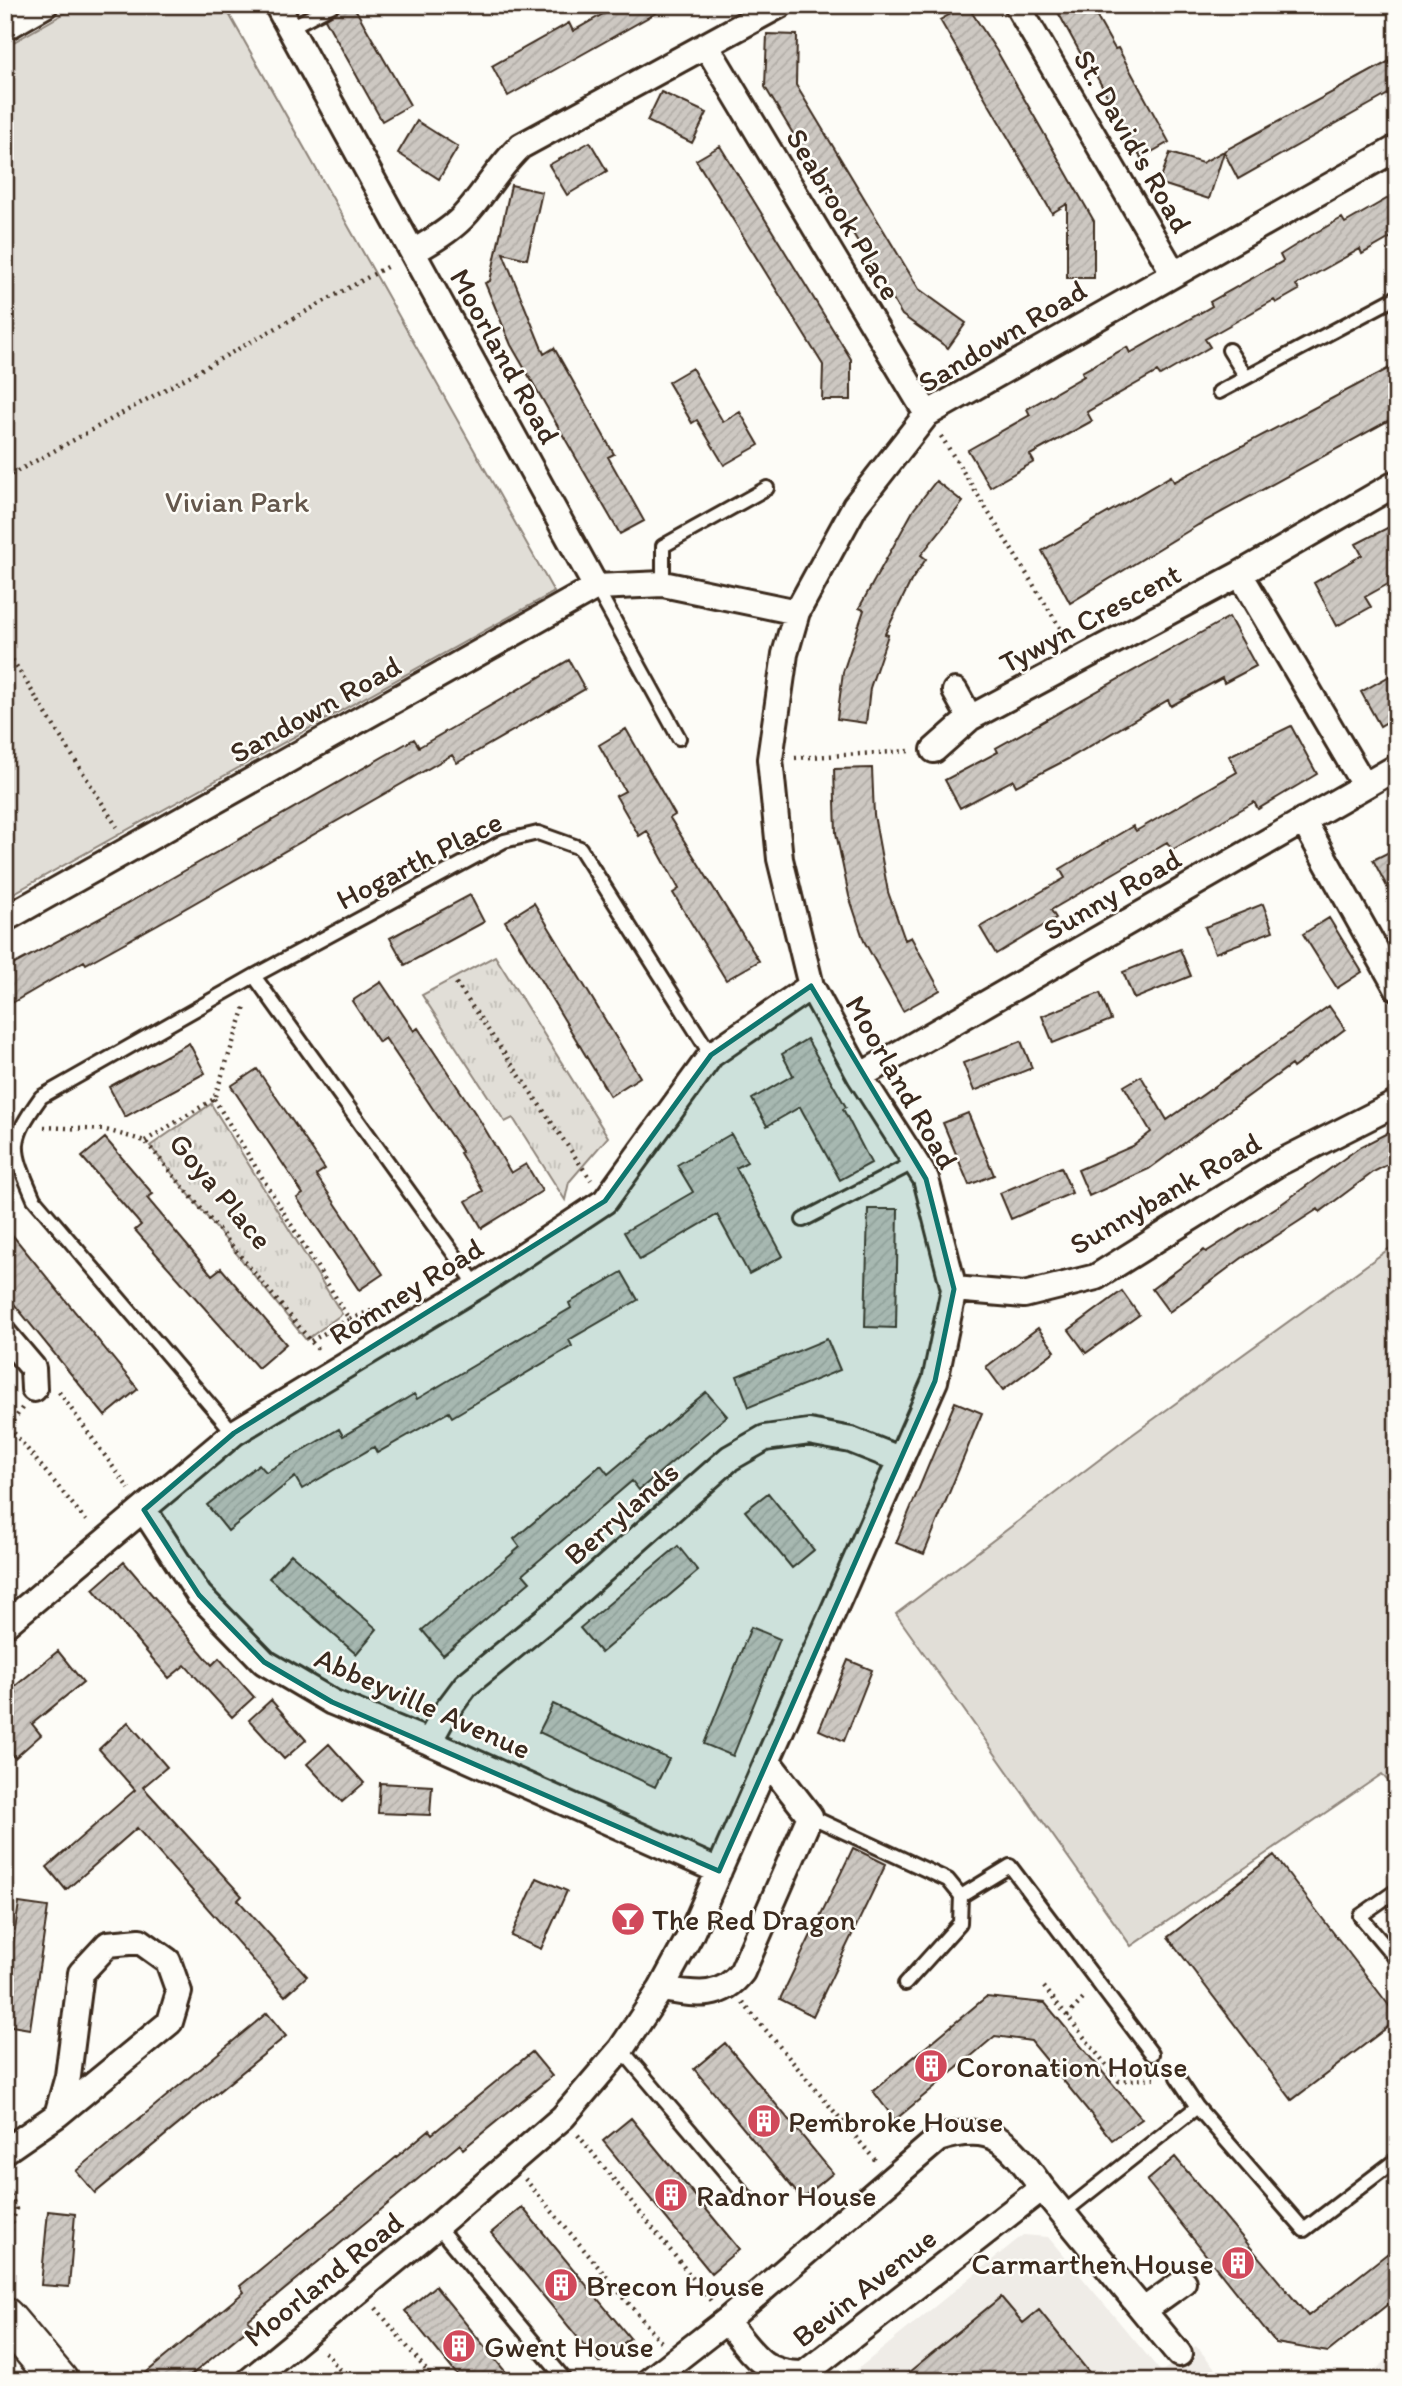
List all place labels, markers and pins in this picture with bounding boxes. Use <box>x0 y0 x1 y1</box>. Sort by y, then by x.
bar icon: The Red Dragon <box>609 1900 647 1938</box>
place label: The Red Dragon <box>652 1901 856 1938</box>
building icon: Coronation House <box>912 2047 950 2085</box>
place label: Coronation House <box>956 2048 1187 2085</box>
building icon: Pembroke House <box>745 2102 783 2140</box>
place label: Pembroke House <box>788 2103 1004 2140</box>
building icon: Radnor House <box>652 2176 690 2214</box>
place label: Radnor House <box>696 2177 876 2214</box>
building icon: Carmarthen House <box>1219 2244 1257 2282</box>
place label: Carmarthen House <box>971 2245 1214 2282</box>
building icon: Brecon House <box>542 2266 580 2304</box>
place label: Brecon House <box>586 2267 764 2304</box>
building icon: Gwent House <box>440 2327 478 2365</box>
place label: Gwent House <box>484 2328 654 2365</box>

